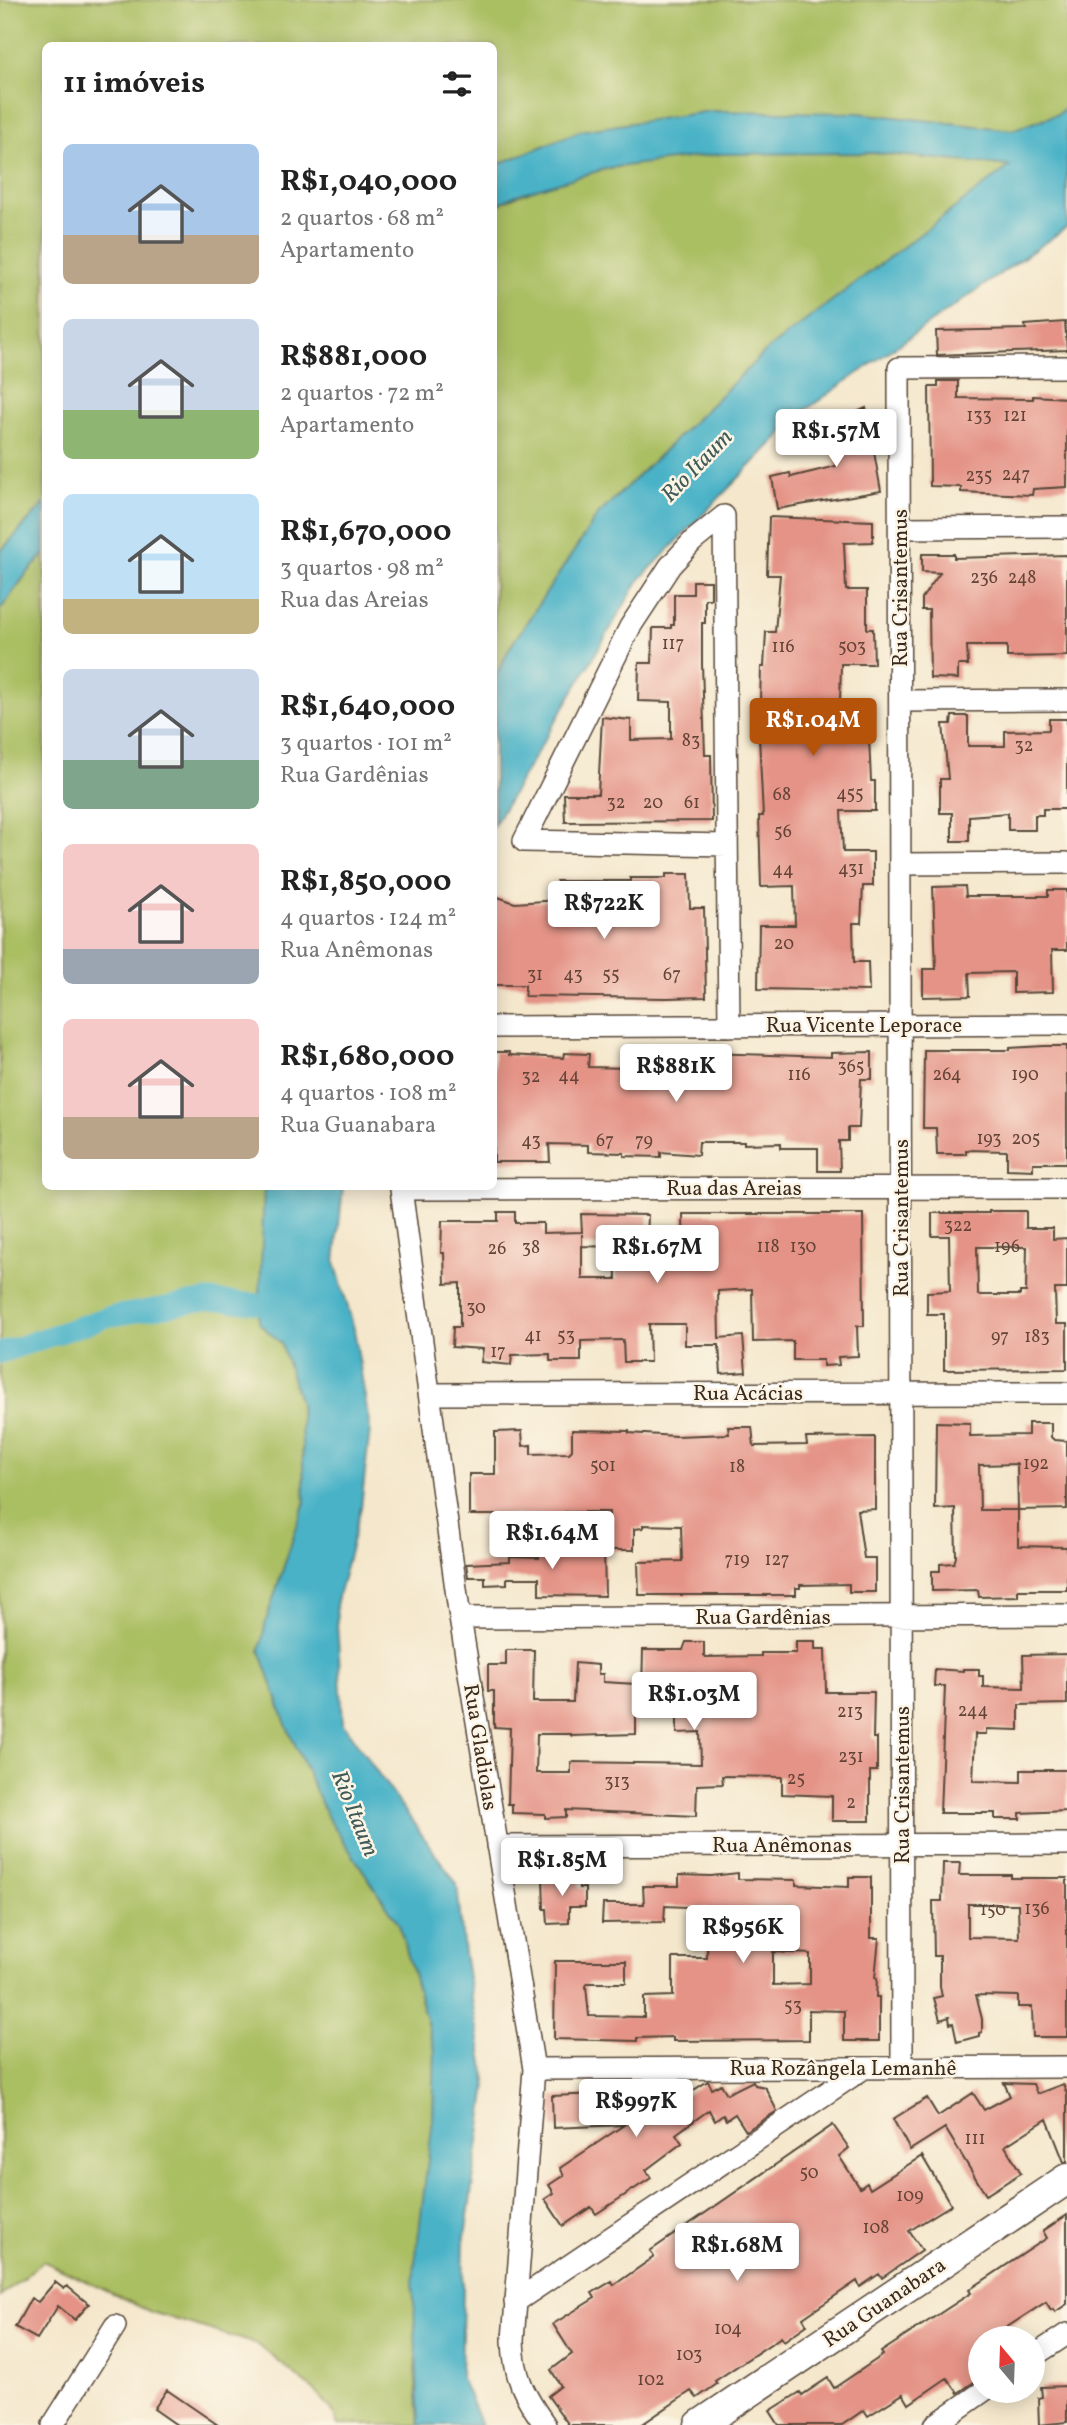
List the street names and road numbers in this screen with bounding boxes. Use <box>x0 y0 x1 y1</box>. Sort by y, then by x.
street label: Rua Crisantemus <box>887 509 916 667</box>
street label: Rua Vicente Leporace <box>766 1012 962 1041</box>
street label: Rua Crisantemus <box>888 1139 917 1297</box>
street label: Rua das Areias <box>666 1175 802 1204</box>
street label: Rua Acácias <box>693 1380 803 1409</box>
street label: Rua Gardênias <box>695 1604 831 1633</box>
street label: Rua Gladiolas <box>455 1682 504 1813</box>
street label: Rua Crisantemus <box>889 1706 918 1864</box>
street label: Rua Anêmonas <box>712 1832 852 1861</box>
street label: Rua Rozângela Lemanhê <box>730 2055 956 2084</box>
street label: Rua Guanabara <box>818 2251 952 2355</box>

